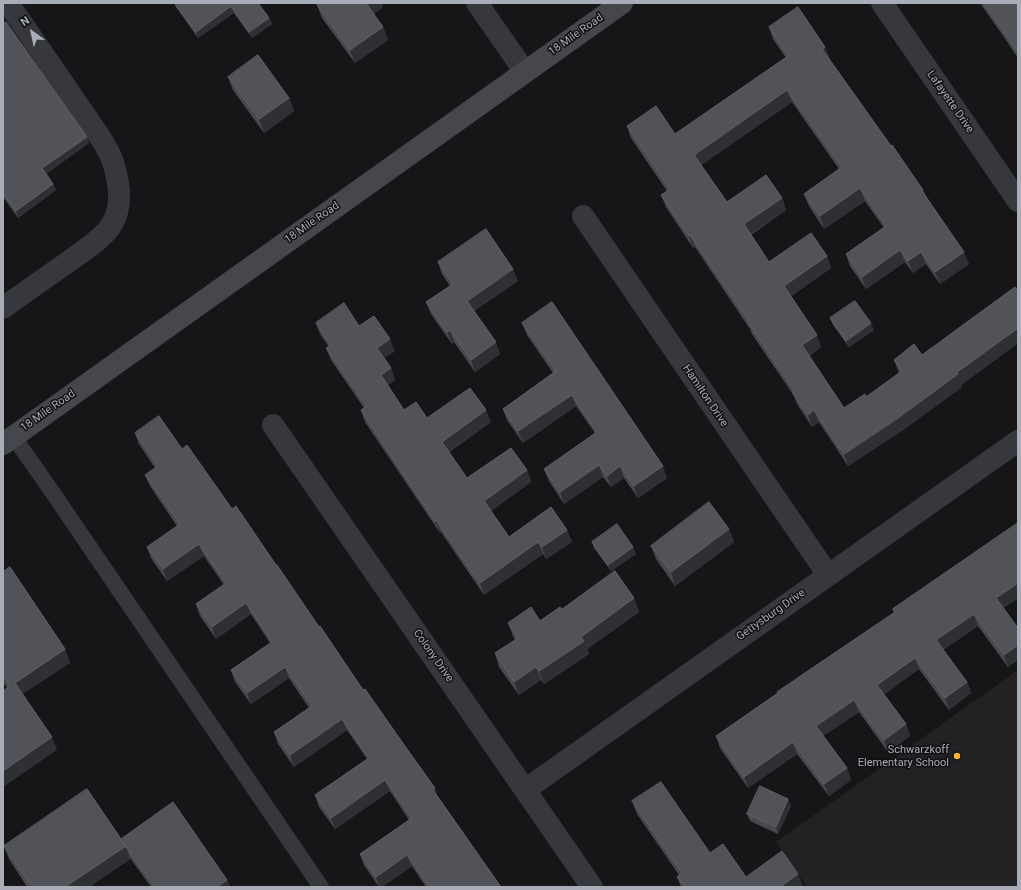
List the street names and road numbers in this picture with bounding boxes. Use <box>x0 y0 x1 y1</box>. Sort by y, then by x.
street label: 18 Mile Road <box>546 11 606 59</box>
street label: Lafayette Drive <box>924 68 976 136</box>
street label: 18 Mile Road <box>282 199 342 247</box>
street label: Hamilton Drive <box>679 362 731 430</box>
street label: 18 Mile Road <box>18 387 78 435</box>
street label: Gettysburg Drive <box>734 586 808 644</box>
street label: Colony Drive <box>410 627 456 685</box>

